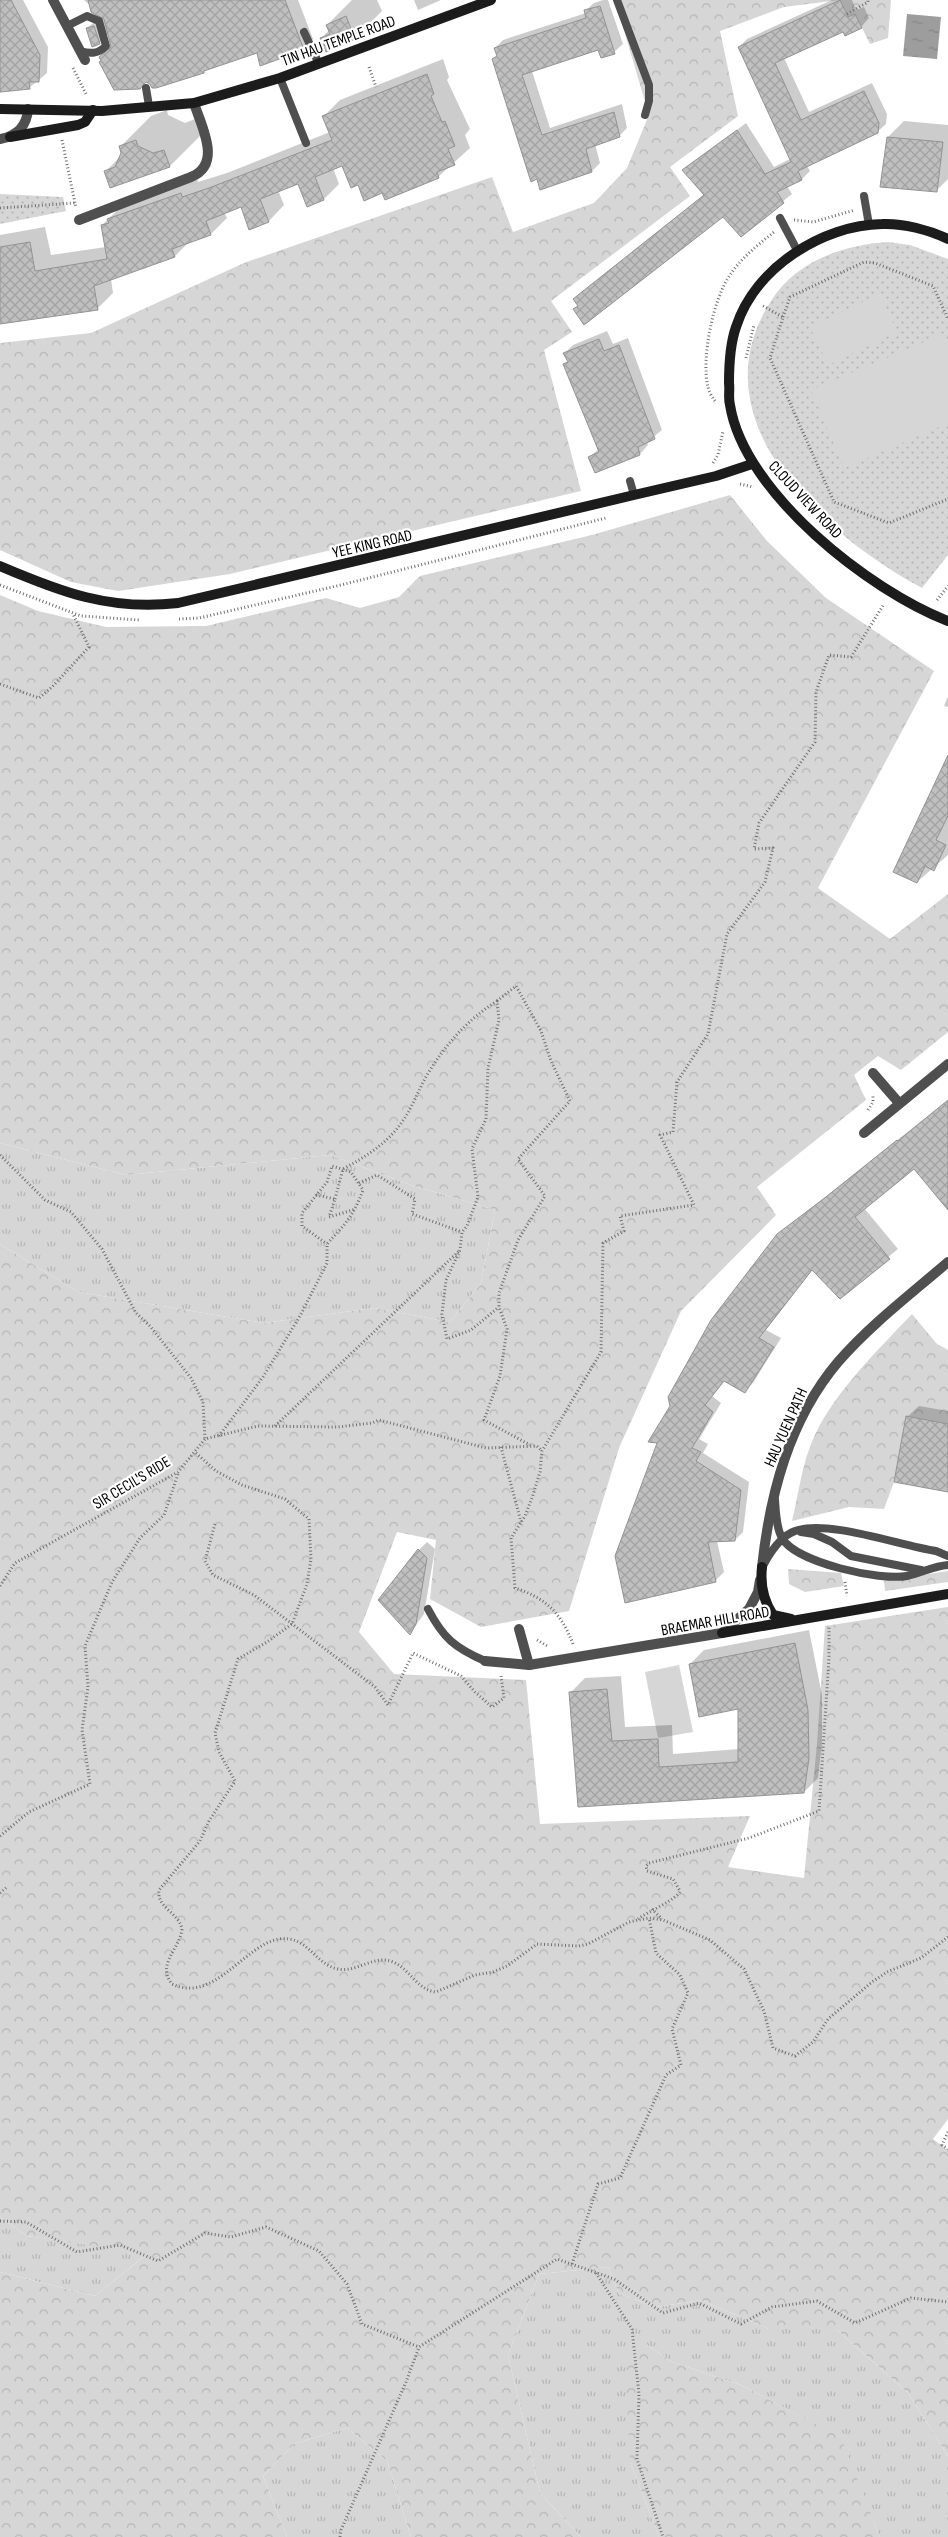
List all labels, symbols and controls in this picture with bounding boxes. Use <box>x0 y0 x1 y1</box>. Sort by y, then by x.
street label: TIN HAU TEMPLE ROAD <box>279 12 398 71</box>
street label: CLOUD VIEW ROAD <box>764 457 846 543</box>
street label: YEE KING ROAD <box>331 526 414 563</box>
street label: HAU YUEN PATH <box>761 1385 812 1470</box>
street label: SIR CECIL'S RIDE <box>90 1453 174 1514</box>
street label: BRAEMAR HILL ROAD <box>660 1603 771 1640</box>

